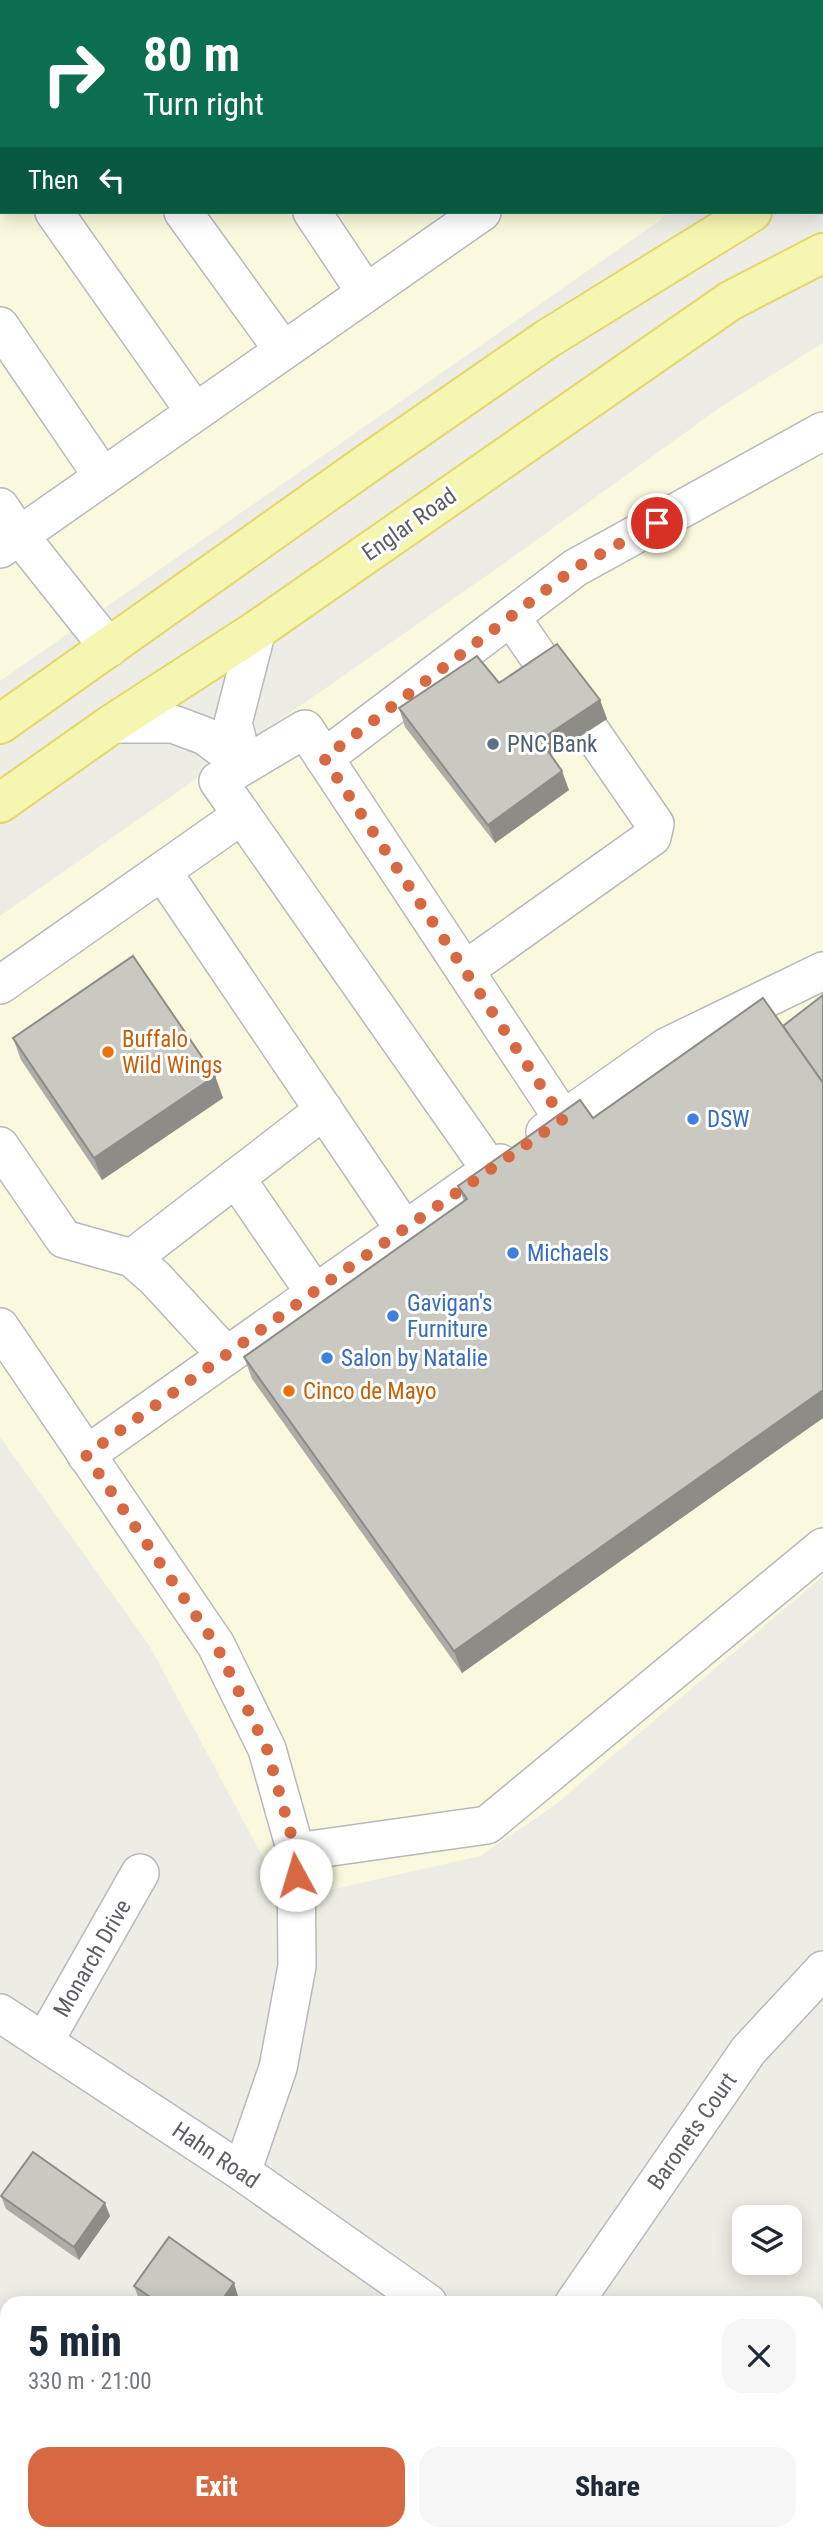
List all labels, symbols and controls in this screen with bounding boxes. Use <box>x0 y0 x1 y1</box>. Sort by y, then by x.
text: 80 m <box>143 26 240 83</box>
icon: right <box>28 28 119 119</box>
text: Turn right <box>143 85 264 123</box>
icon: left <box>93 161 131 199</box>
text: Then <box>28 165 79 195</box>
street label: Englar Road <box>357 482 462 567</box>
pin <box>627 493 687 553</box>
icon: arrive <box>638 504 676 542</box>
place label: PNC Bank <box>507 731 598 758</box>
marker: PNC Bank <box>485 736 501 752</box>
place label: Buffalo Wild Wings <box>122 1026 223 1079</box>
marker: Buffalo Wild Wings <box>100 1044 116 1060</box>
place label: DSW <box>707 1106 750 1133</box>
marker: DSW <box>685 1111 701 1127</box>
place label: Michaels <box>527 1240 609 1267</box>
marker: Michaels <box>505 1245 521 1261</box>
place label: Gavigan's Furniture <box>407 1290 493 1343</box>
marker: Gavigan's Furniture <box>385 1308 401 1324</box>
place label: Salon by Natalie <box>341 1345 488 1372</box>
marker: Salon by Natalie <box>319 1350 335 1366</box>
place label: Cinco de Mayo <box>303 1378 437 1405</box>
marker: Cinco de Mayo <box>281 1383 297 1399</box>
position arrow <box>259 1838 333 1912</box>
street label: Monarch Drive <box>48 1895 137 2022</box>
street label: Baronets Court <box>642 2068 743 2195</box>
street label: Hahn Road <box>167 2117 264 2194</box>
map controls <box>732 2205 802 2275</box>
button: layers <box>732 2205 802 2275</box>
text: 5 min <box>28 2317 122 2366</box>
button: close <box>722 2319 796 2393</box>
text: 330 m · 21:00 <box>28 2368 152 2395</box>
button: Exit <box>28 2447 405 2527</box>
button: Share <box>419 2447 796 2527</box>

